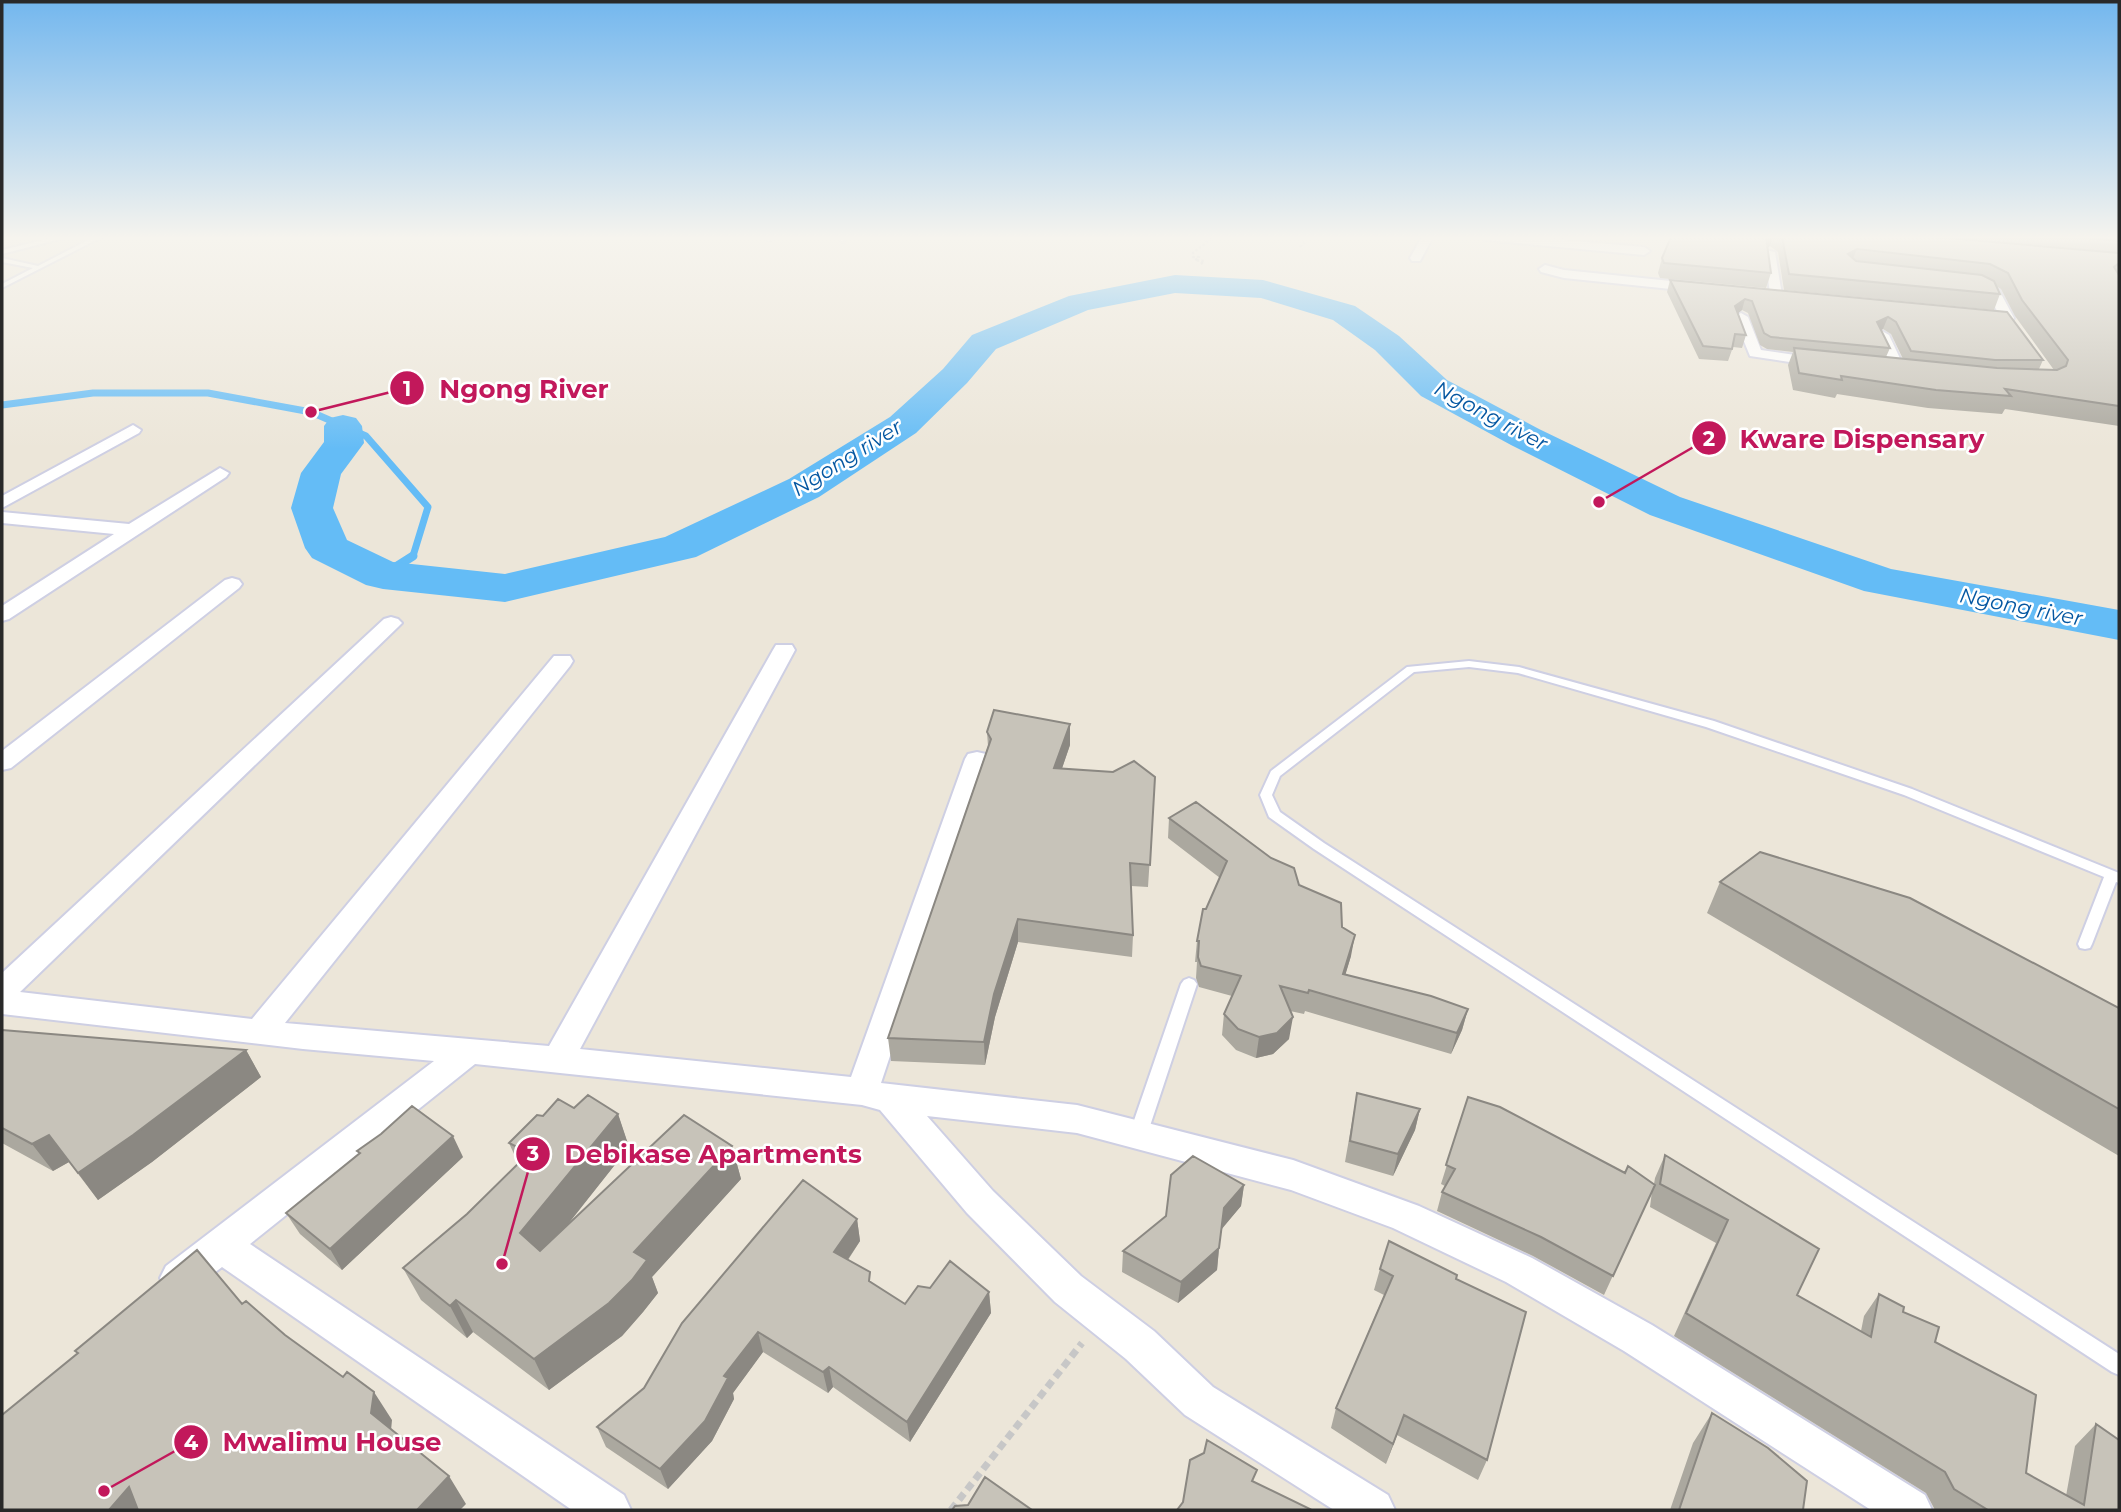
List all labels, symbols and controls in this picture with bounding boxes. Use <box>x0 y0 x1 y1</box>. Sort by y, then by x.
callout: Ngong River <box>390 365 623 412</box>
text: Ngong River <box>439 373 609 405</box>
water label: Ngong river <box>1430 375 1553 456</box>
text: 1 <box>403 376 411 401</box>
water label: Ngong river <box>787 414 907 501</box>
callout: Kware Dispensary <box>1691 415 1999 462</box>
text: Kware Dispensary <box>1740 423 1985 455</box>
text: 2 <box>1703 426 1715 451</box>
water label: Ngong river <box>1957 582 2085 631</box>
callout: Debikase Apartments <box>515 1130 876 1177</box>
text: Debikase Apartments <box>564 1138 862 1170</box>
text: 3 <box>526 1141 539 1166</box>
callout: Mwalimu House <box>173 1419 455 1466</box>
text: Mwalimu House <box>223 1426 441 1458</box>
text: 4 <box>184 1430 199 1455</box>

